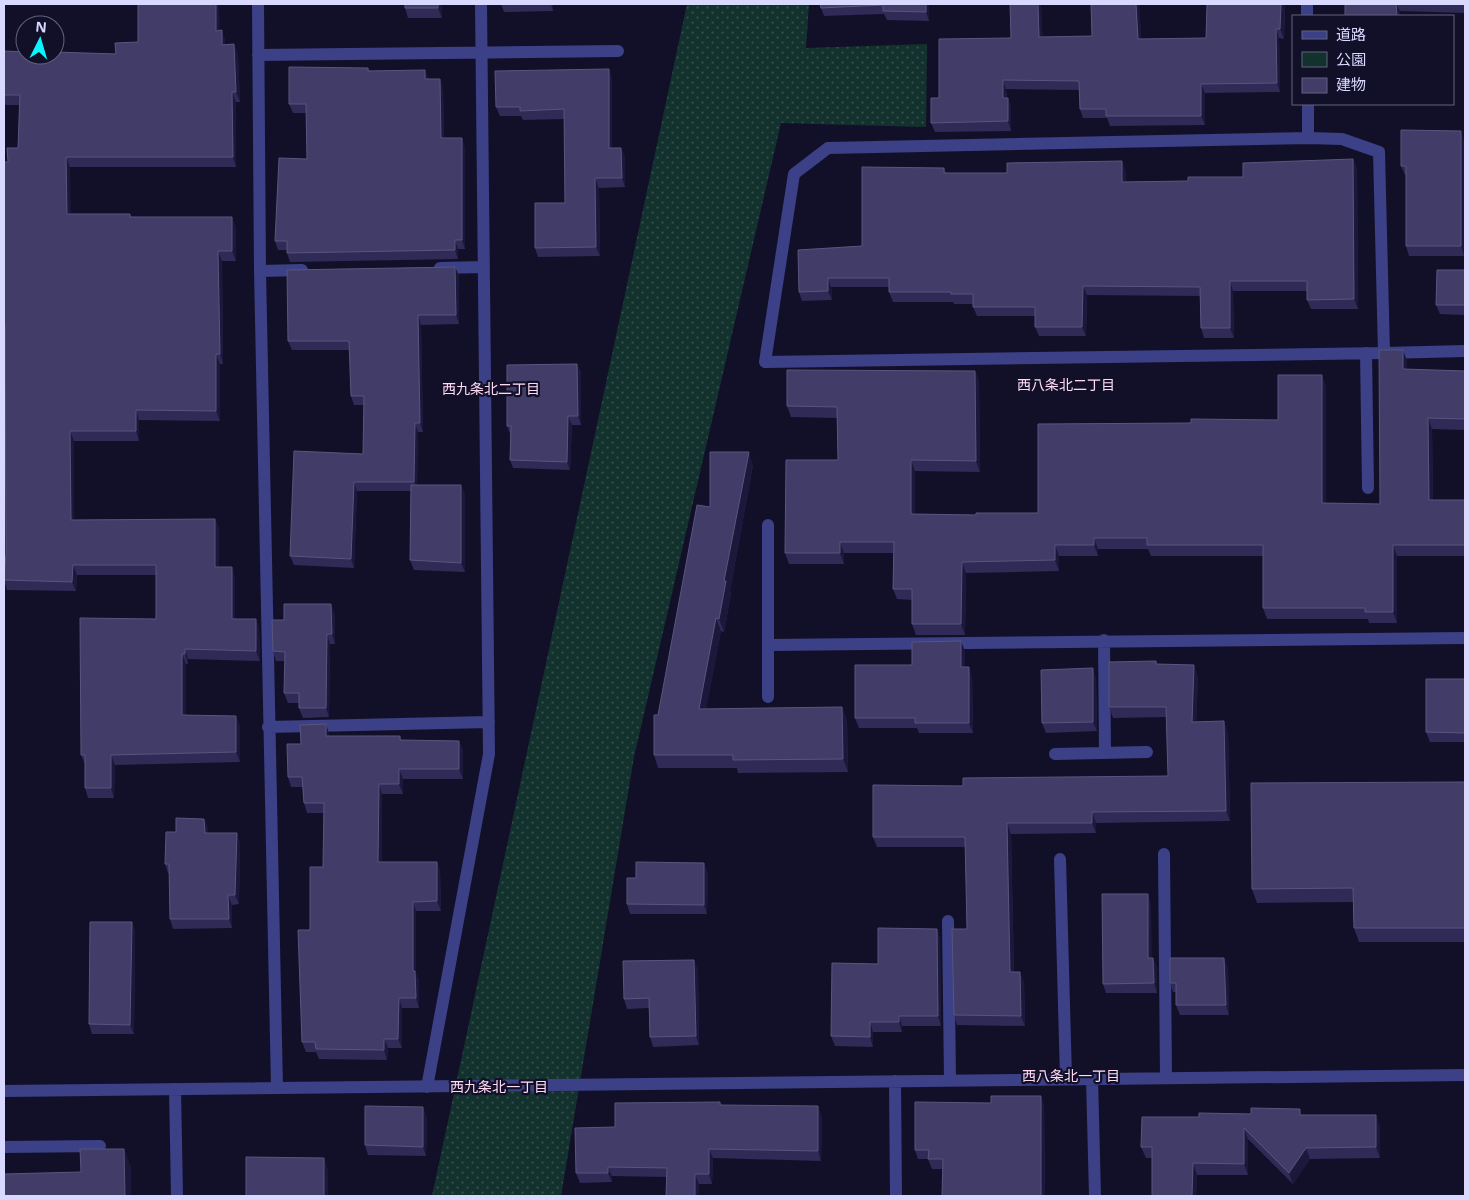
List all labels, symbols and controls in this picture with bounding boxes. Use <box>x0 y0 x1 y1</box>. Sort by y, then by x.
north arrow <box>15 15 65 65</box>
legend <box>1292 15 1454 105</box>
text: N <box>35 17 48 37</box>
text: 道路 <box>1336 24 1366 44</box>
text: 公園 <box>1336 49 1366 69</box>
text: 建物 <box>1336 74 1366 94</box>
district label: 西八条北二丁目 <box>1017 375 1115 394</box>
district label: 西九条北二丁目 <box>442 379 540 398</box>
district label: 西八条北一丁目 <box>1022 1066 1120 1085</box>
district label: 西九条北一丁目 <box>450 1077 548 1096</box>

